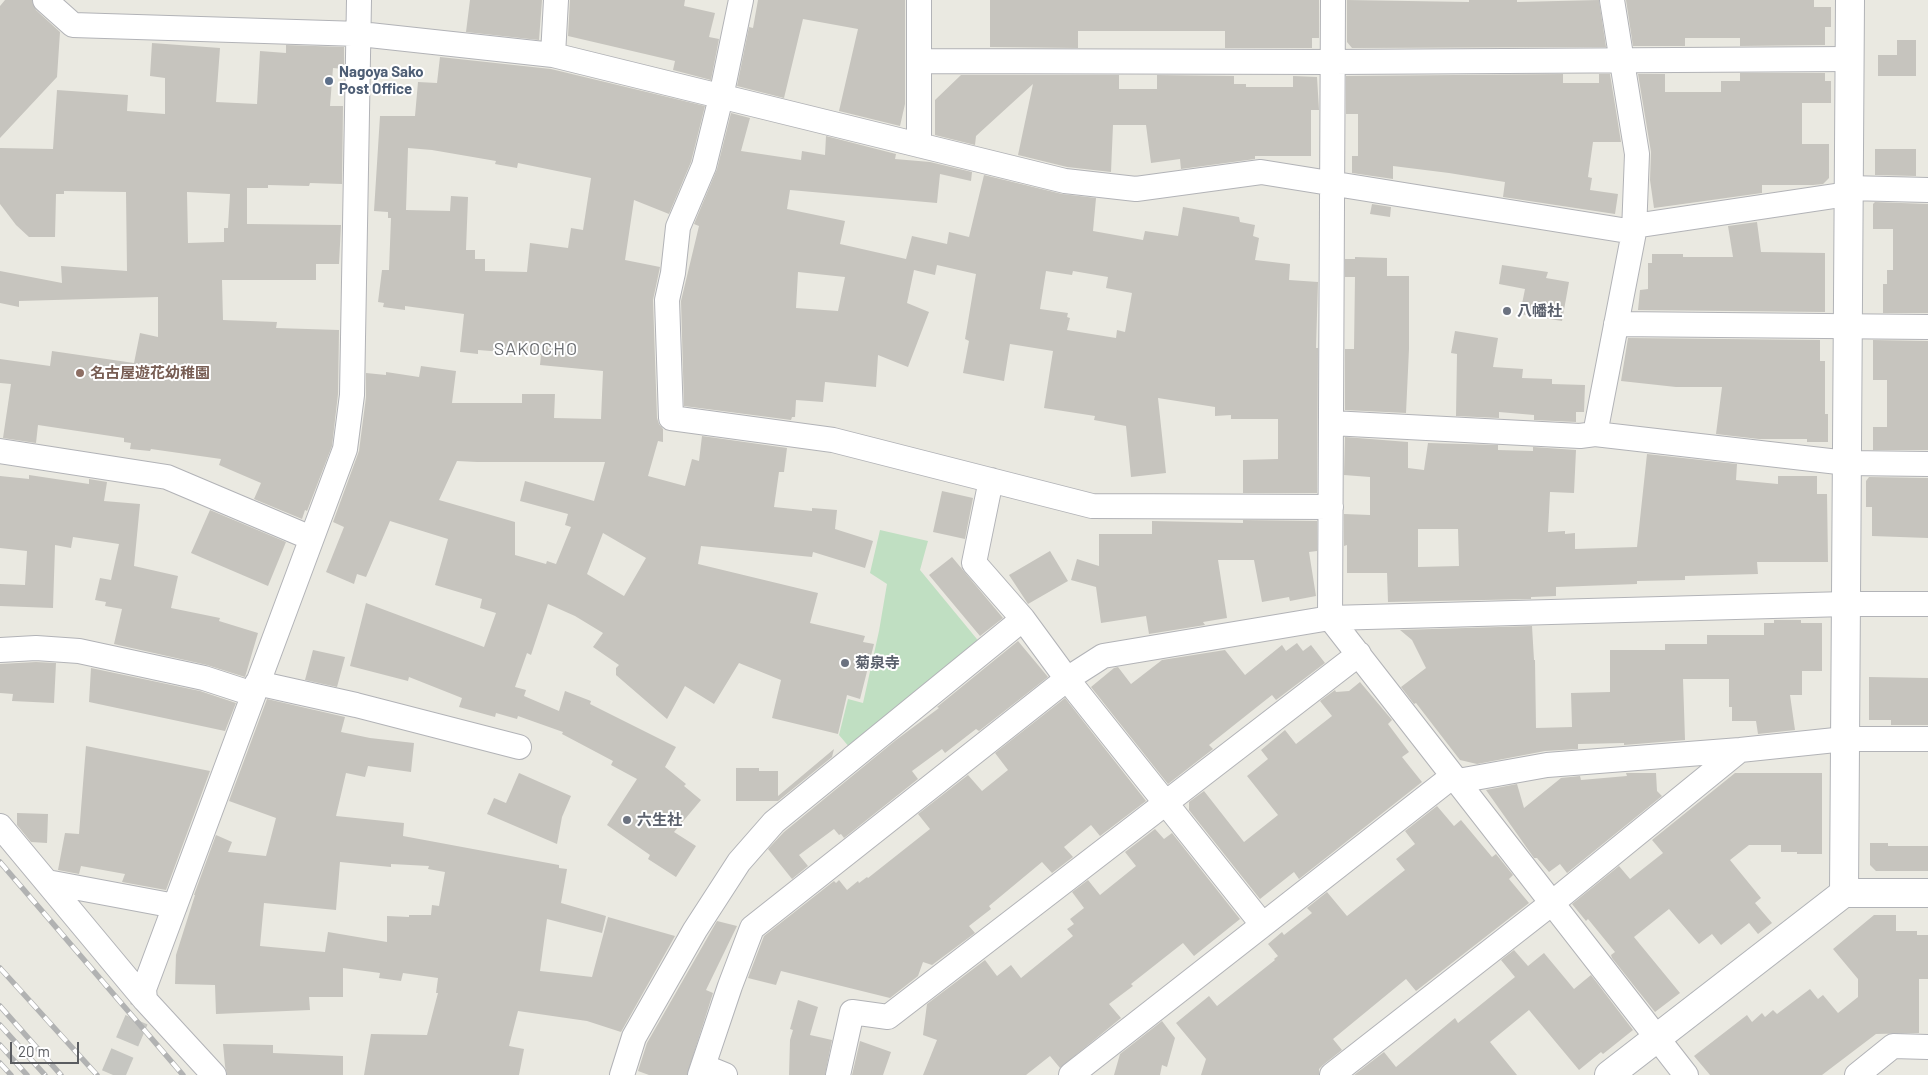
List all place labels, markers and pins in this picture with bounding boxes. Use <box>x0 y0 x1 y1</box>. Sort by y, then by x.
place label: Nagoya Sako Post Office <box>339 63 424 98</box>
marker: Nagoya Sako Post Office <box>323 75 335 87</box>
place label: 八幡社 <box>1517 302 1562 320</box>
marker: 八幡社 <box>1501 305 1513 317</box>
place label: 名古屋遊花幼稚園 <box>90 364 210 382</box>
marker: 名古屋遊花幼稚園 <box>74 367 86 379</box>
place label: 菊泉寺 <box>855 654 900 672</box>
marker: 菊泉寺 <box>839 657 851 669</box>
place label: 六生社 <box>637 811 682 829</box>
marker: 六生社 <box>621 814 633 826</box>

